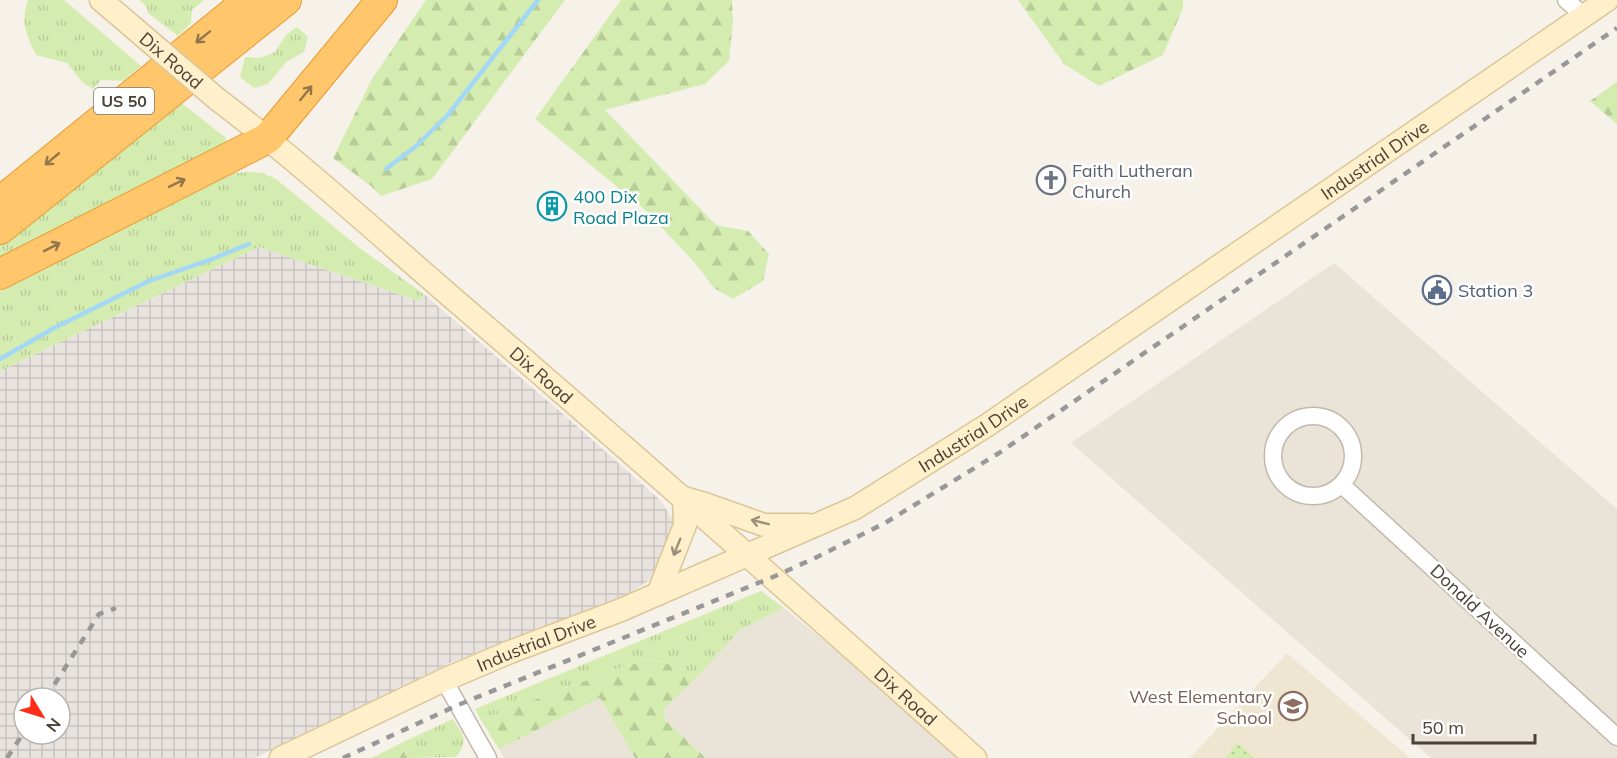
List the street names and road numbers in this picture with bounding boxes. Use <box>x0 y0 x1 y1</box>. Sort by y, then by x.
street label: Dix Road <box>135 27 208 94</box>
road number: US 50 <box>94 88 154 114</box>
street label: Industrial Drive <box>1316 114 1433 205</box>
street label: Dix Road <box>505 341 578 408</box>
street label: Industrial Drive <box>914 389 1032 477</box>
street label: Donald Avenue <box>1426 559 1534 663</box>
street label: Industrial Drive <box>473 609 599 676</box>
street label: Dix Road <box>870 662 942 730</box>

